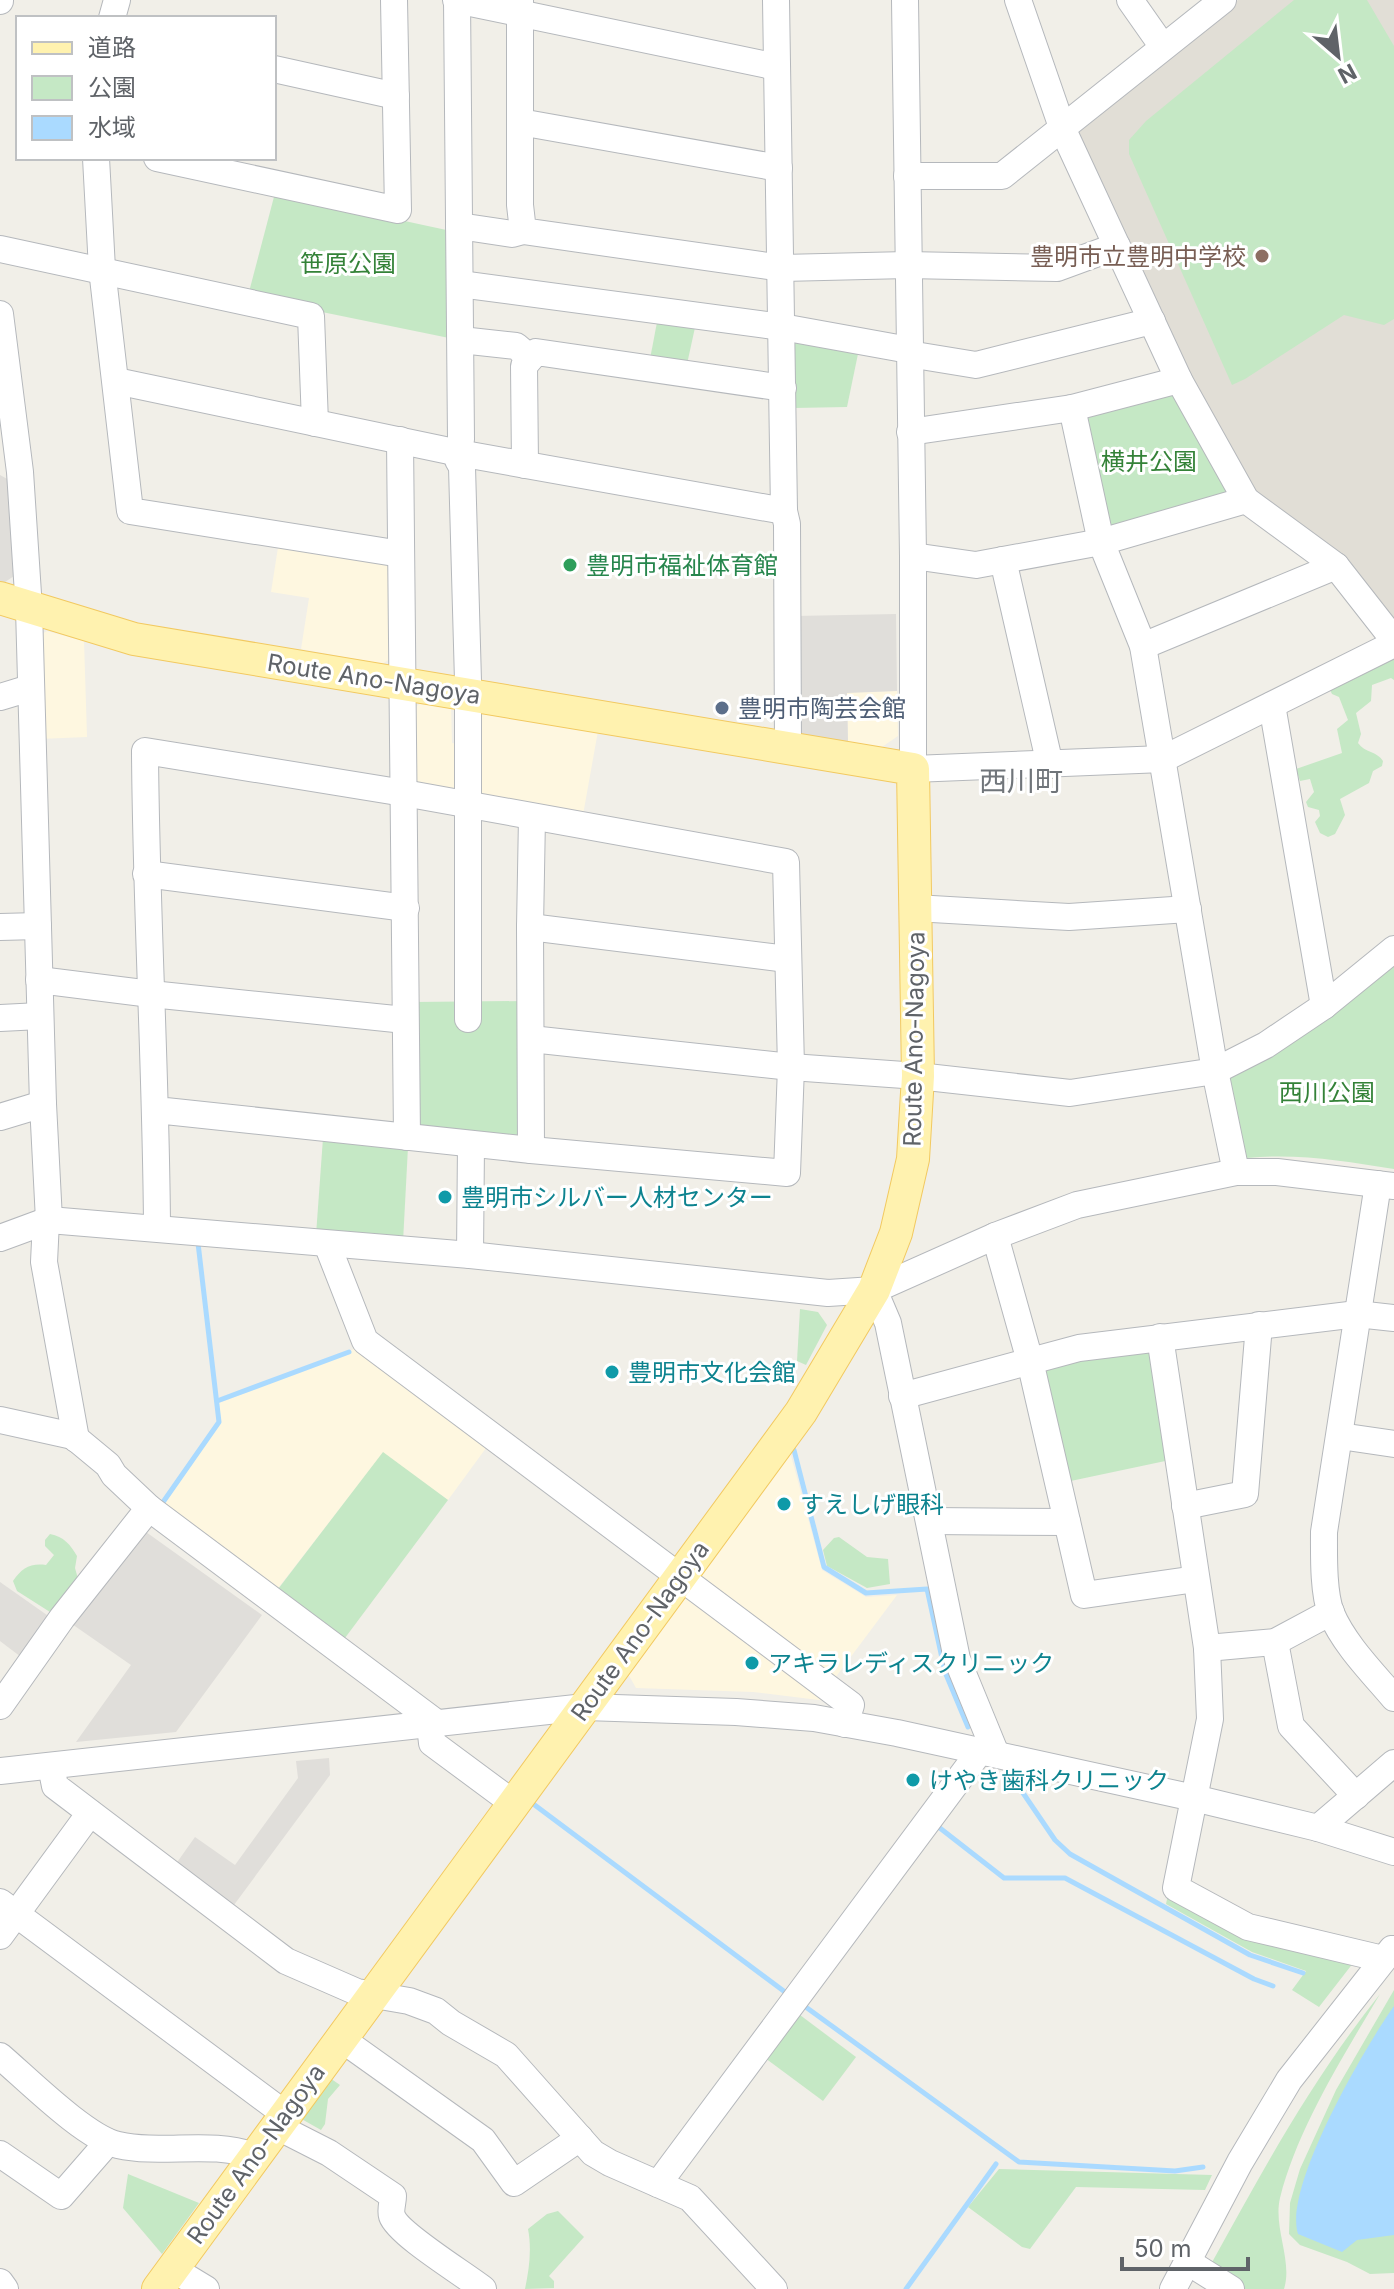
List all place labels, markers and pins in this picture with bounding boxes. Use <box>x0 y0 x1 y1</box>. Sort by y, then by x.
place label: 豊明市立豊明中学校 <box>1030 242 1246 271</box>
marker: 豊明市立豊明中学校 <box>1253 247 1271 265</box>
place label: 豊明市福祉体育館 <box>586 551 778 580</box>
marker: 豊明市福祉体育館 <box>561 556 579 574</box>
place label: 豊明市陶芸会館 <box>738 694 906 723</box>
marker: 豊明市陶芸会館 <box>713 699 731 717</box>
place label: 豊明市シルバー人材センター <box>461 1183 773 1212</box>
marker: 豊明市シルバー人材センター <box>436 1188 454 1206</box>
place label: 豊明市文化会館 <box>628 1358 796 1387</box>
marker: 豊明市文化会館 <box>603 1363 621 1381</box>
place label: すえしげ眼科 <box>800 1490 944 1519</box>
marker: すえしげ眼科 <box>775 1495 793 1513</box>
place label: アキラレディスクリニック <box>768 1649 1054 1678</box>
marker: アキラレディスクリニック <box>743 1654 761 1672</box>
place label: けやき歯科クリニック <box>929 1766 1169 1795</box>
marker: けやき歯科クリニック <box>904 1771 922 1789</box>

